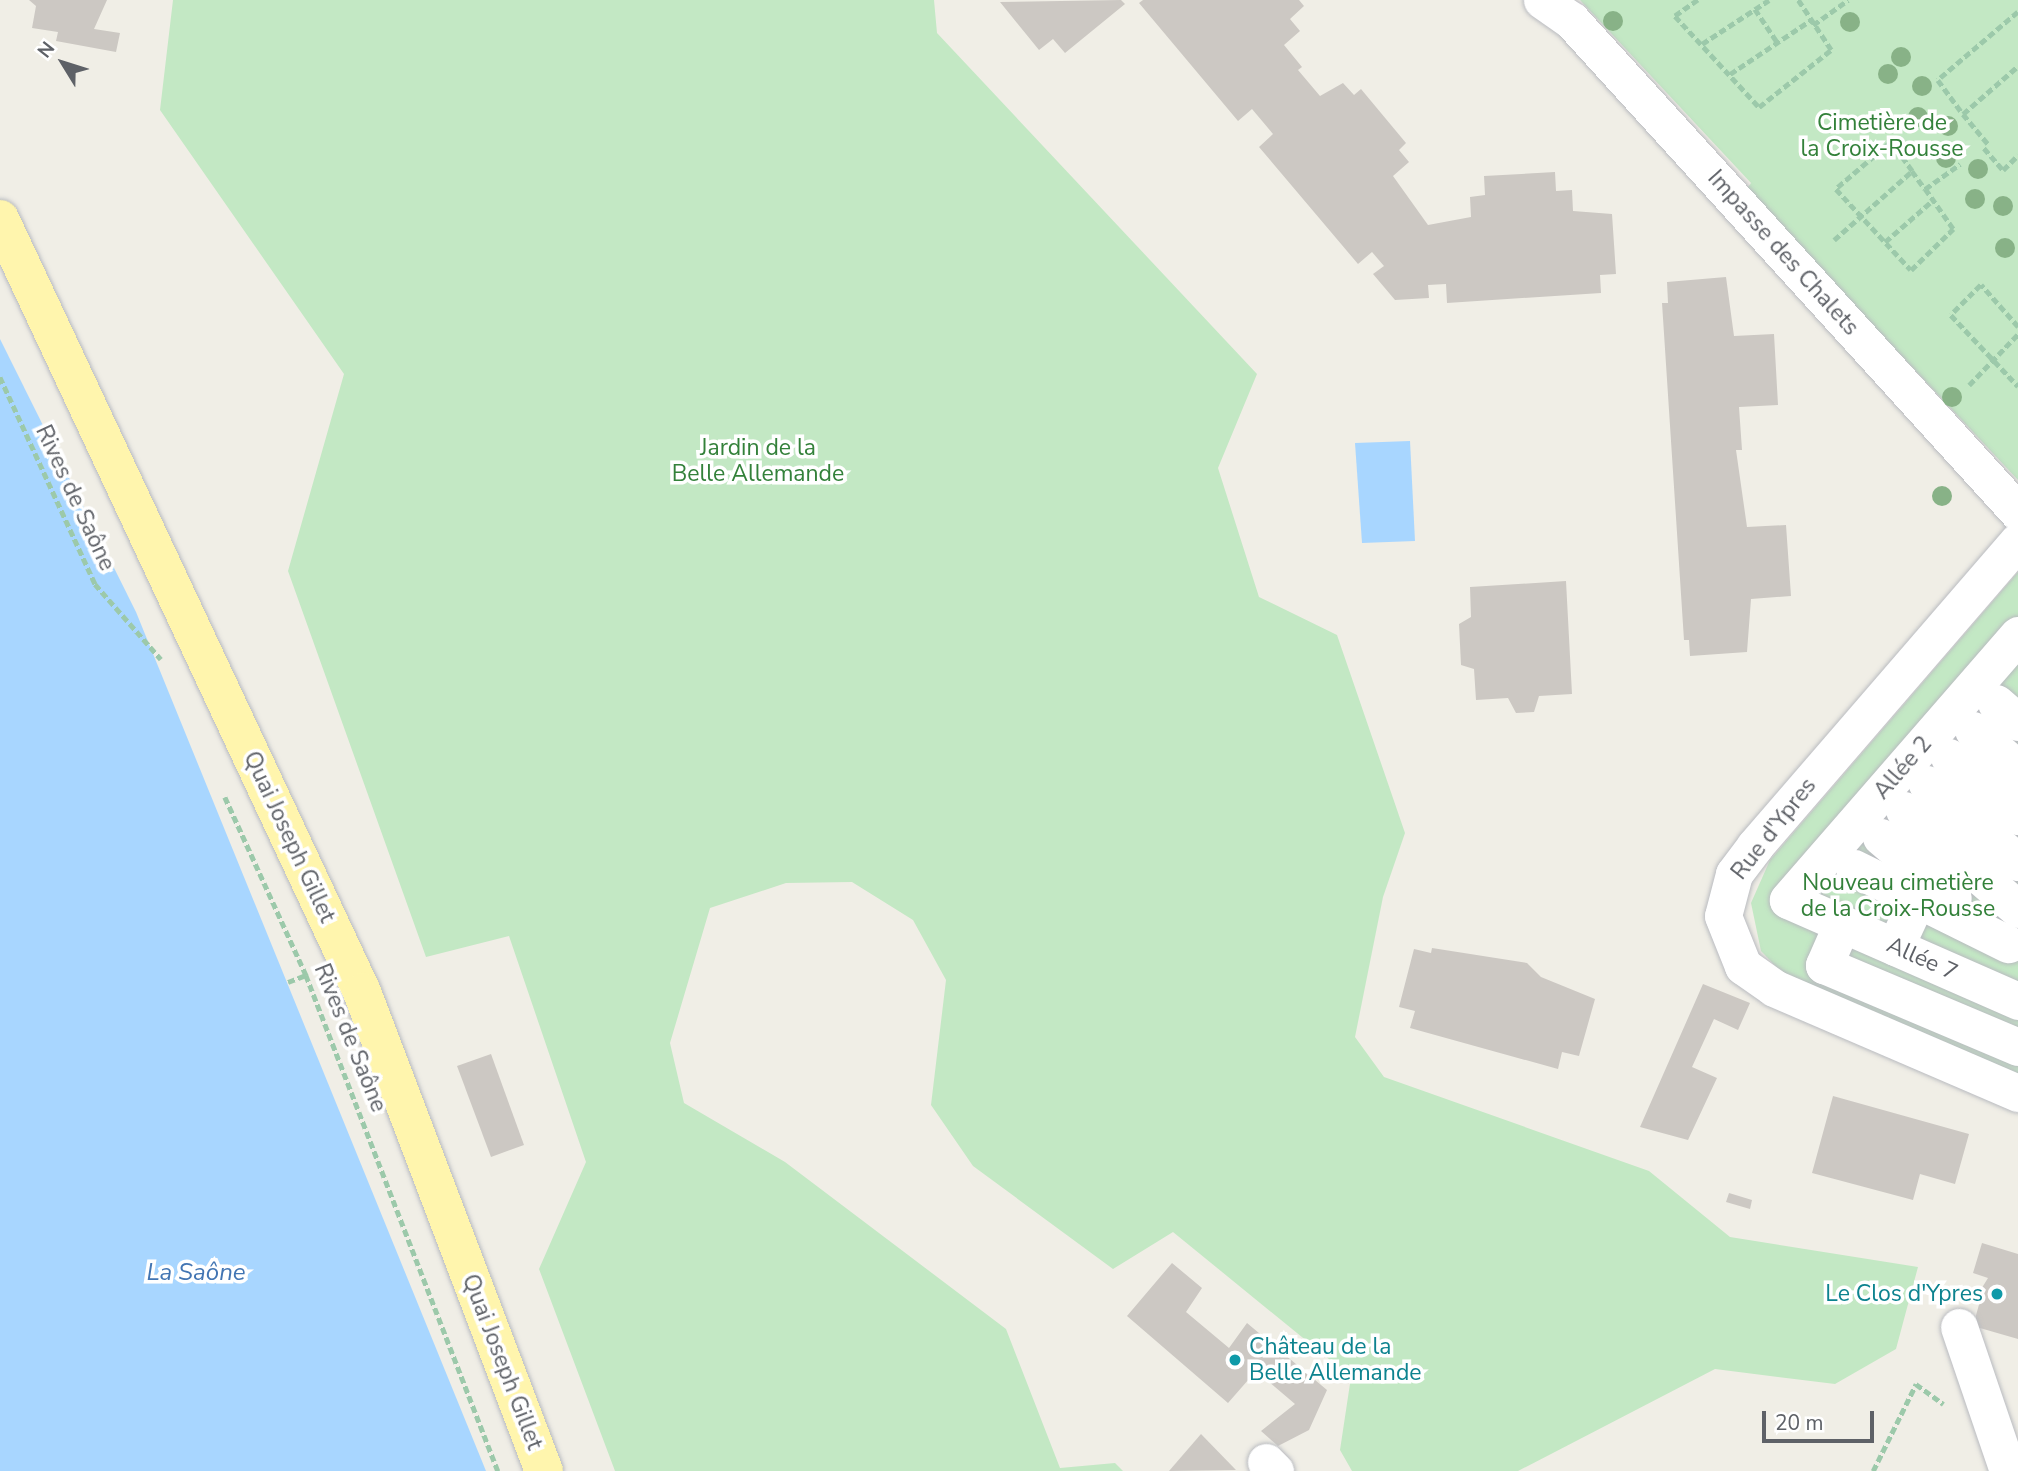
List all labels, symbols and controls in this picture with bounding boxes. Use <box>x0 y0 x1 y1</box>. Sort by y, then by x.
north arrow <box>28 28 98 98</box>
text: N <box>32 36 61 64</box>
park label: Cimetière de la Croix-Rousse <box>1801 109 1963 163</box>
street label: Impasse des Chalets <box>1702 165 1864 341</box>
street label: Rives de Saône <box>29 421 121 575</box>
park label: Jardin de la Belle Allemande <box>672 434 844 488</box>
street label: Allée 2 <box>1868 731 1938 805</box>
street label: Quai Joseph Gillet <box>237 747 341 927</box>
street label: Rue d'Ypres <box>1726 773 1822 885</box>
park label: Nouveau cimetière de la Croix-Rousse <box>1801 869 1995 923</box>
street label: Allée 7 <box>1882 931 1962 987</box>
street label: Rives de Saône <box>308 960 392 1116</box>
water label: La Saône <box>146 1259 246 1287</box>
street label: Quai Joseph Gillet <box>456 1270 548 1454</box>
place label: Le Clos d'Ypres <box>1825 1280 1983 1308</box>
marker: Le Clos d'Ypres <box>1989 1286 2005 1302</box>
place label: Château de la Belle Allemande <box>1249 1333 1422 1387</box>
marker: Château de la Belle Allemande <box>1227 1352 1243 1368</box>
scale bar <box>1766 1398 1878 1442</box>
text: 20 m <box>1775 1409 1824 1437</box>

